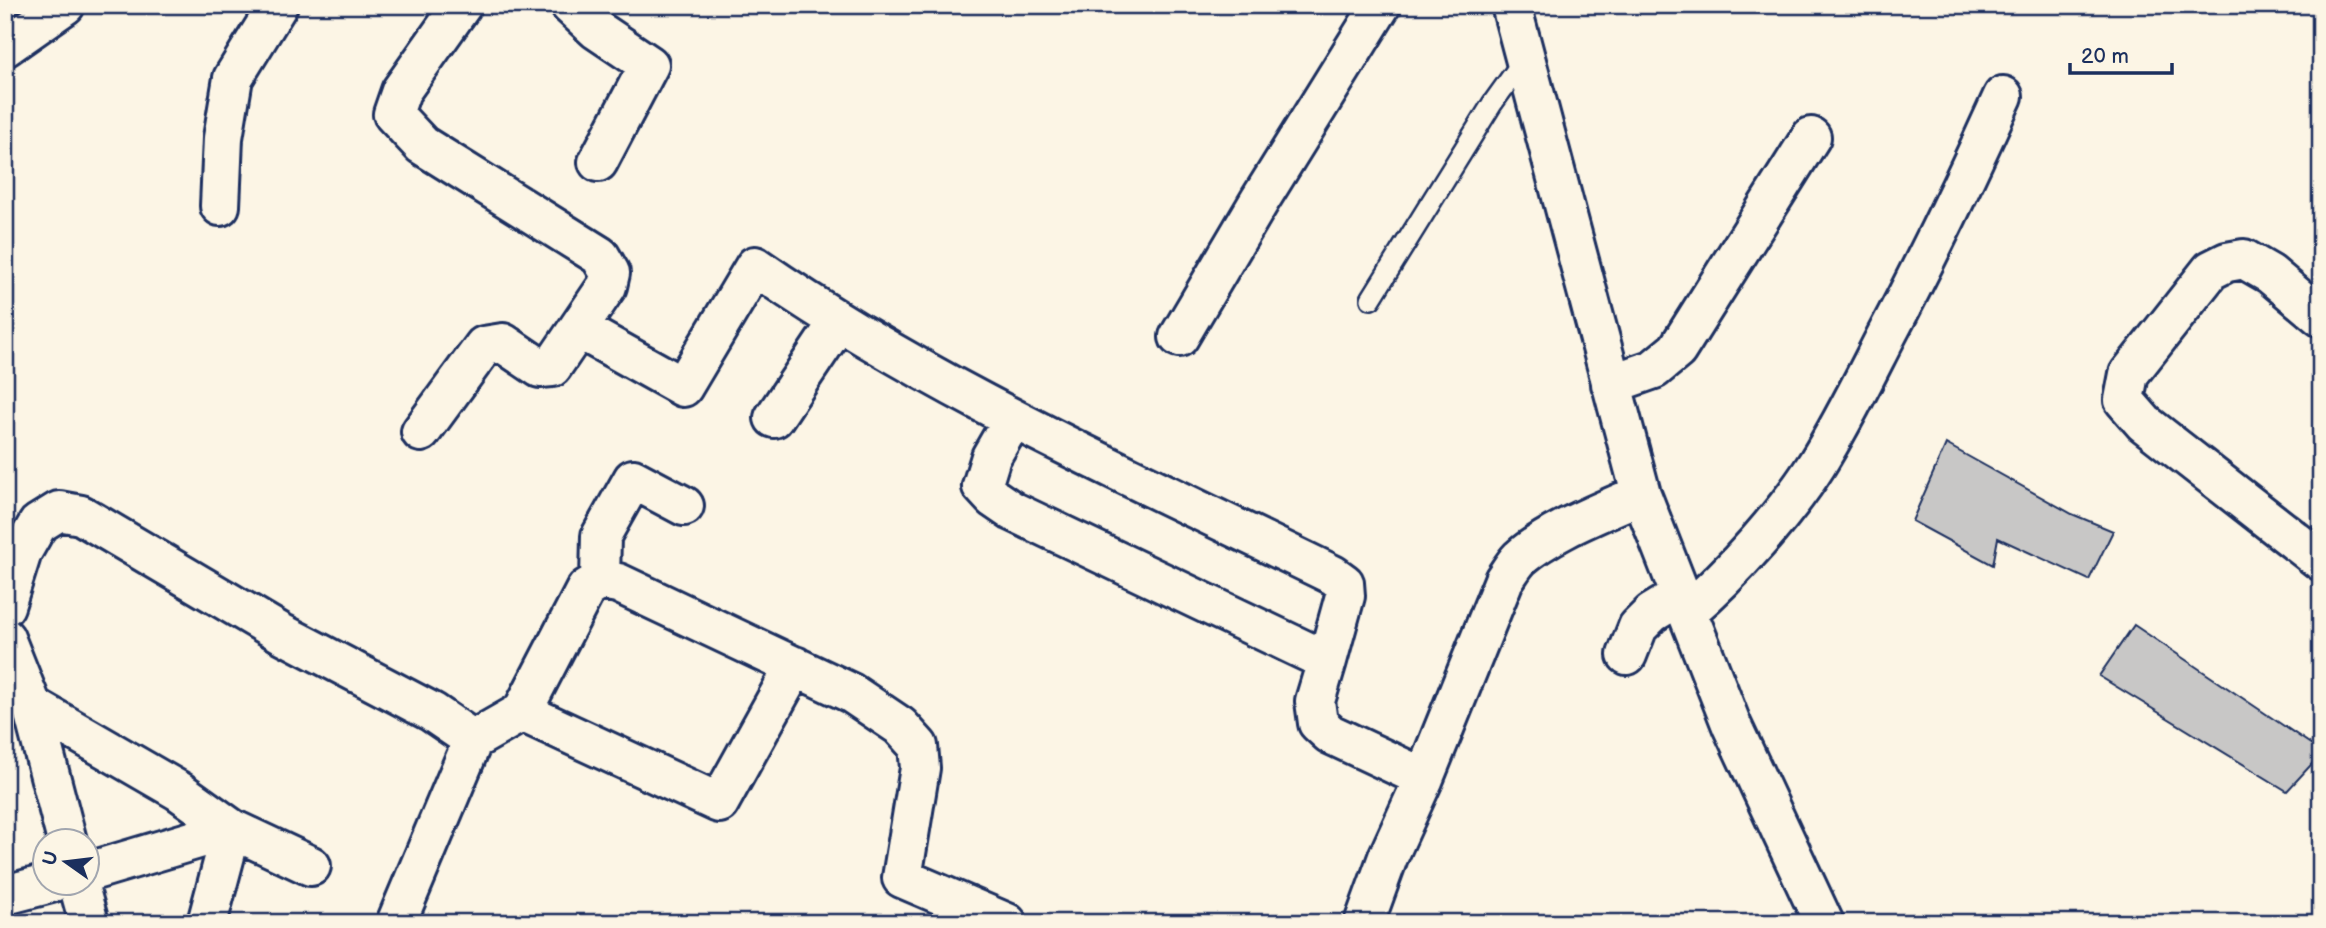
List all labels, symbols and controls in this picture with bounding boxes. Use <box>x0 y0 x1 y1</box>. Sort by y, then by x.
scale bar <box>2070 32 2172 76</box>
text: 20 m <box>2081 44 2129 69</box>
north arrow <box>32 827 102 897</box>
text: U <box>38 849 64 868</box>

